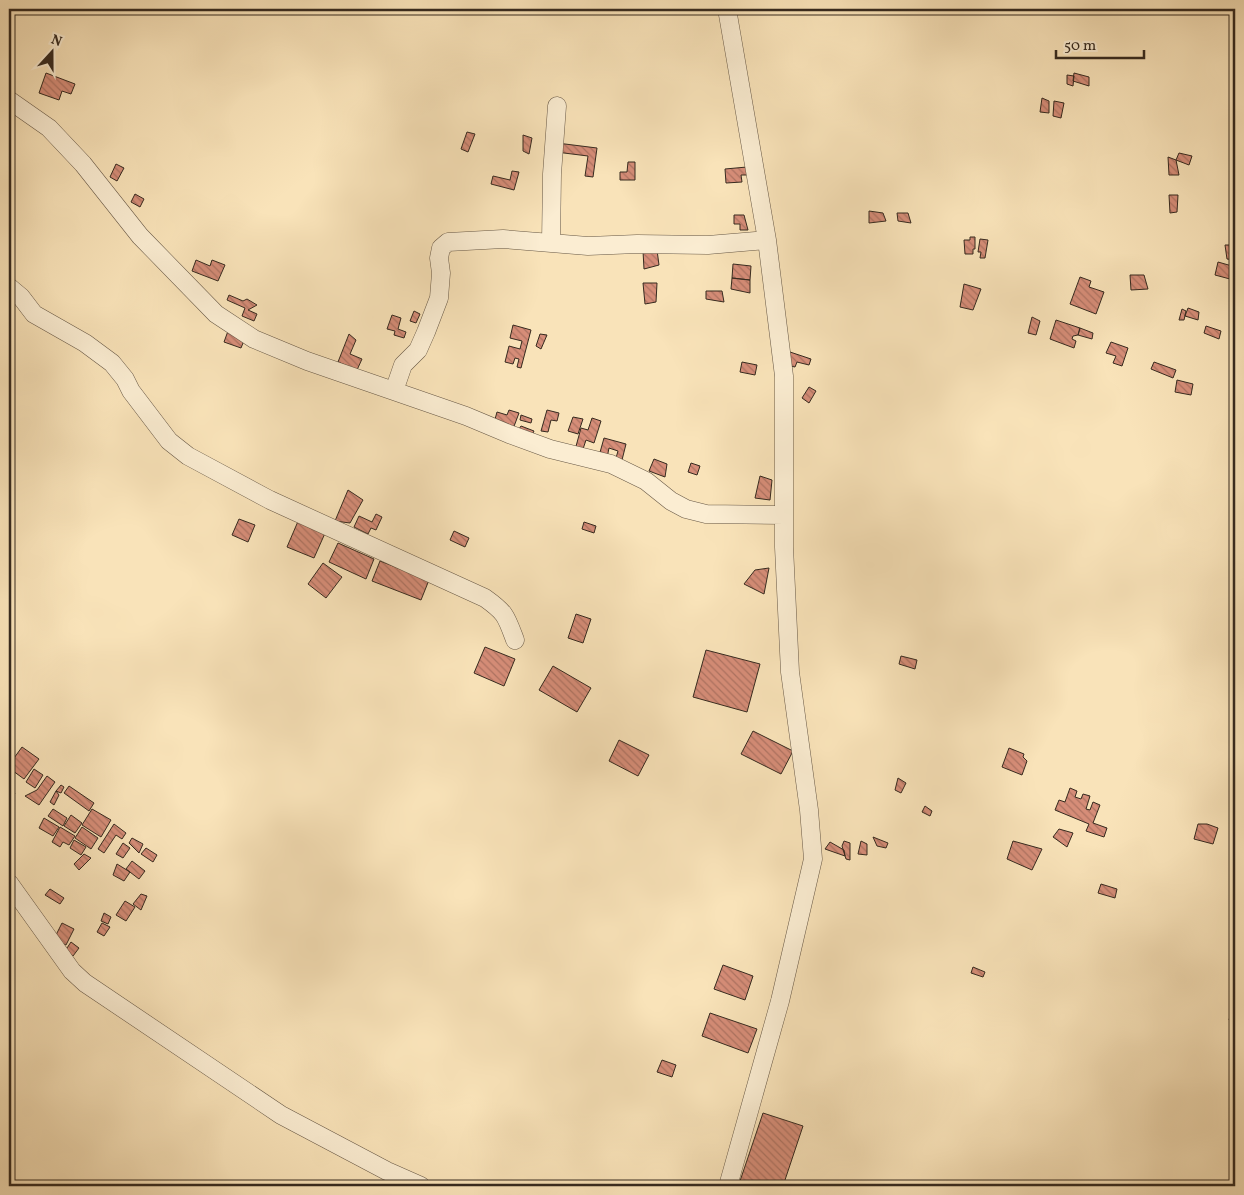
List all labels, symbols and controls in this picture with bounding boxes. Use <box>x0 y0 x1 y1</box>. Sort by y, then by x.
north arrow <box>28 28 78 78</box>
scale bar <box>1056 28 1144 60</box>
text: N <box>48 31 64 52</box>
text: 50 m <box>1064 36 1096 57</box>

